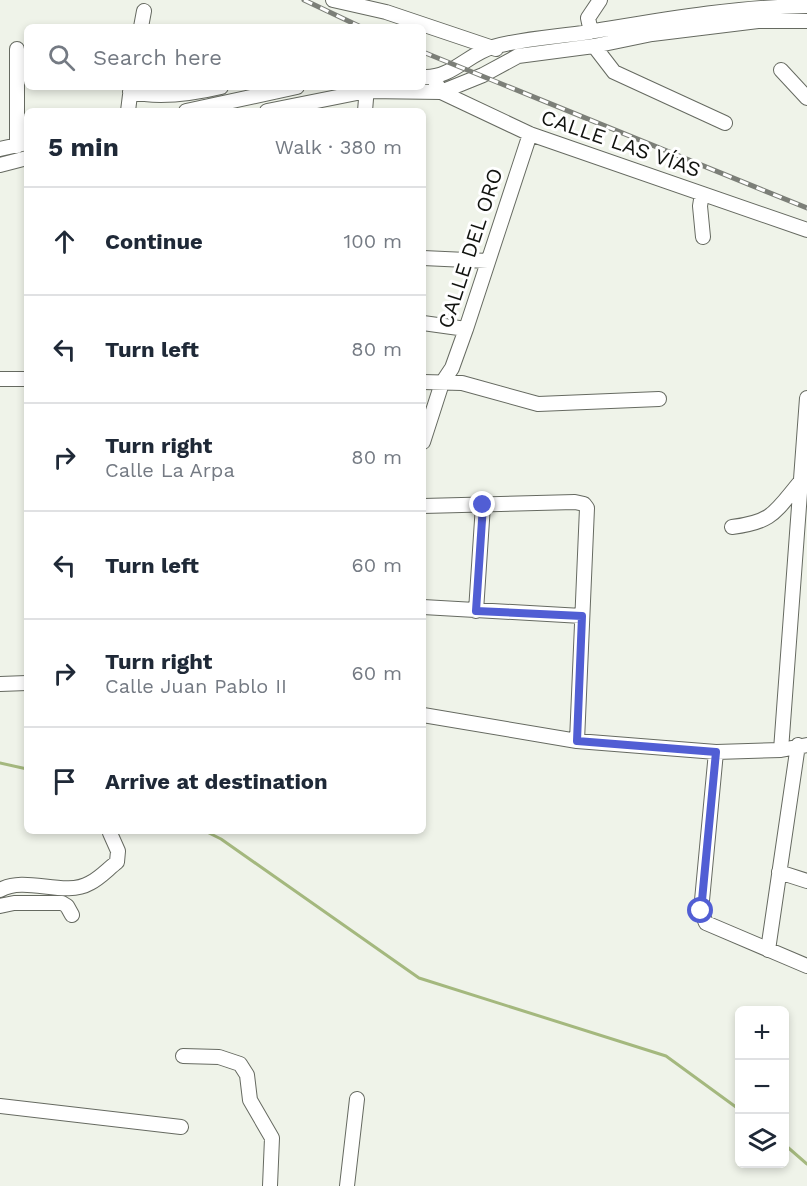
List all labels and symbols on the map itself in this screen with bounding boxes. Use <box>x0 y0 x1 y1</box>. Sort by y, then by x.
street label: CALLE LAS VÍAS <box>538 104 704 182</box>
street label: CALLE DEL ORO <box>432 165 508 331</box>
route end <box>469 491 495 517</box>
route start <box>687 897 713 923</box>

